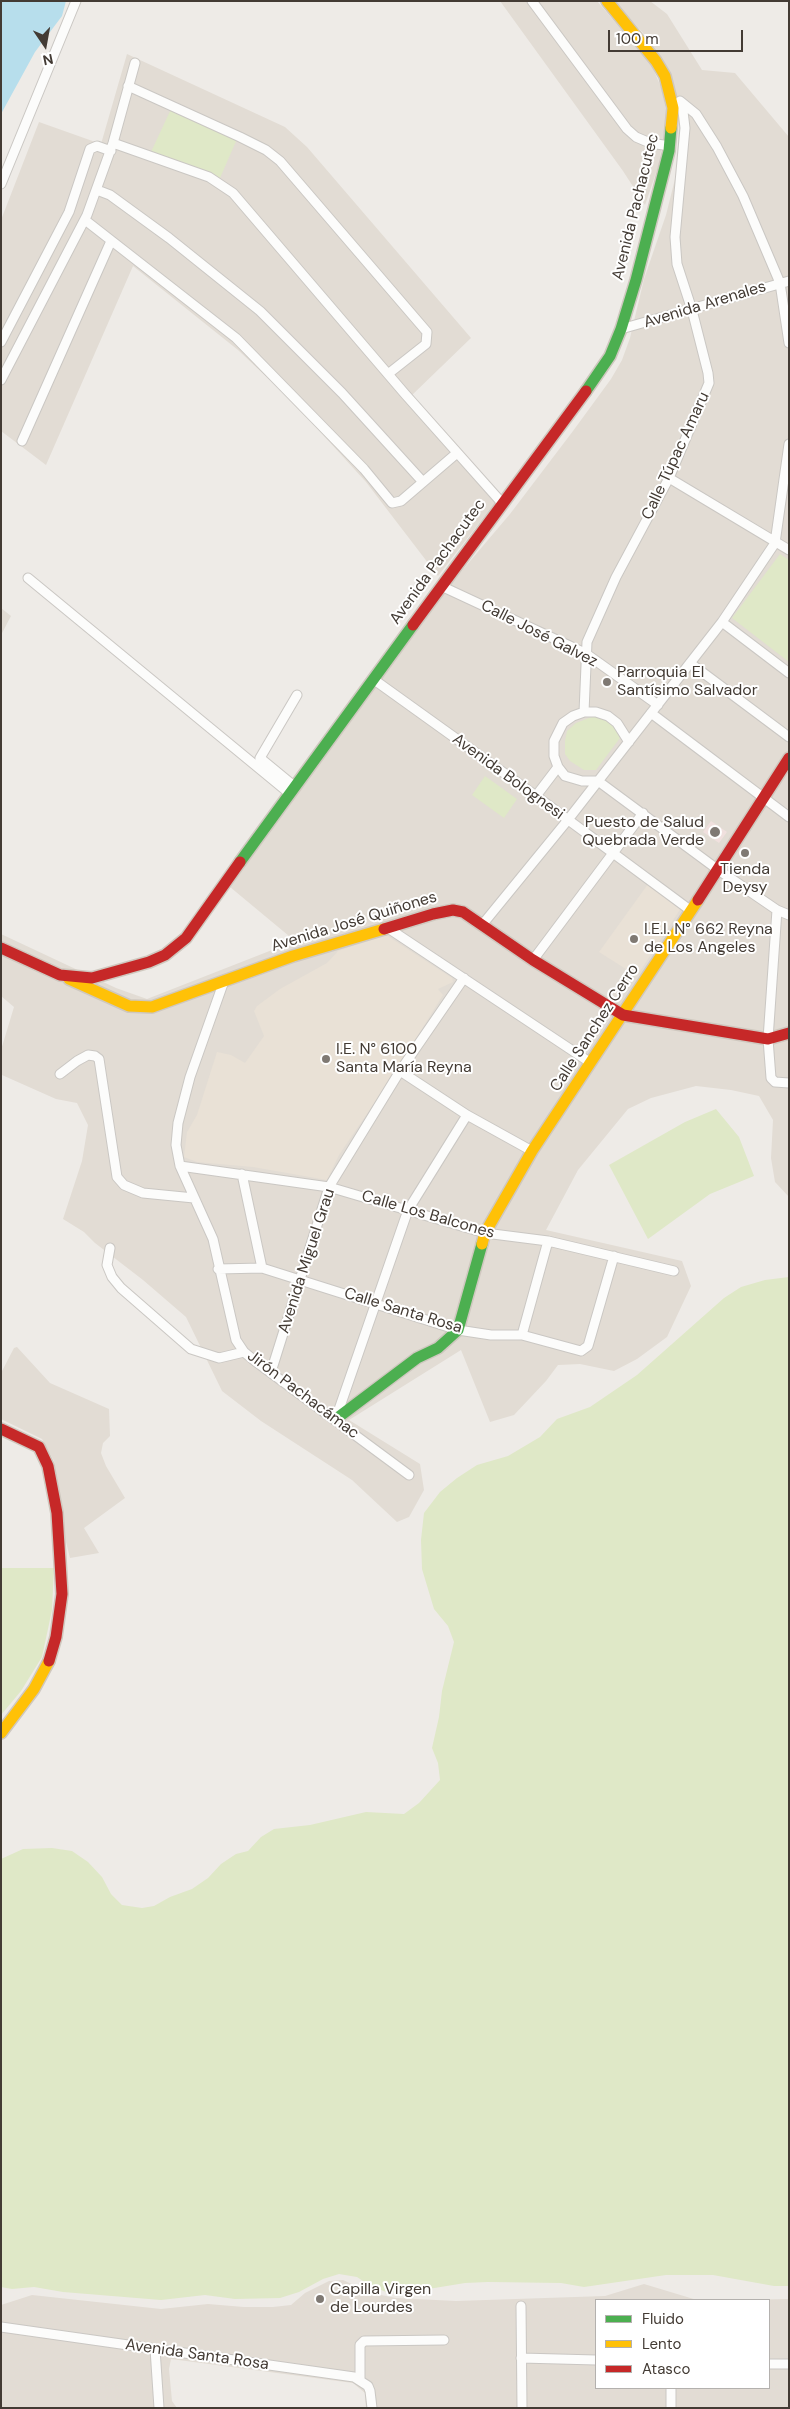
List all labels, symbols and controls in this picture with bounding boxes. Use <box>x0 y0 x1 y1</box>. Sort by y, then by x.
north arrow <box>20 20 70 70</box>
scale bar <box>610 20 745 52</box>
text: 100 m <box>616 29 659 49</box>
text: N <box>41 50 55 70</box>
street label: Avenida Pachacutec <box>609 132 663 282</box>
street label: Avenida Arenales <box>642 277 768 333</box>
street label: Calle Túpac Amaru <box>638 389 714 523</box>
street label: Avenida Pachacutec <box>386 496 490 628</box>
street label: Calle José Galvez <box>477 596 601 672</box>
place label: Parroquia El Santísimo Salvador <box>617 663 758 701</box>
marker: Parroquia El Santísimo Salvador <box>601 676 613 688</box>
street label: Avenida Bolognesi <box>448 730 568 824</box>
place label: Puesto de Salud Quebrada Verde <box>582 813 704 851</box>
marker: Puesto de Salud Quebrada Verde <box>708 825 722 839</box>
marker: Tienda Deysy <box>739 847 751 859</box>
place label: Tienda Deysy <box>720 860 770 898</box>
street label: Avenida José Quiñones <box>269 888 439 956</box>
place label: I.E.I. N° 662 Reyna de Los Angeles <box>644 920 773 958</box>
marker: I.E.I. N° 662 Reyna de Los Angeles <box>628 933 640 945</box>
street label: Calle Sanchez Cerro <box>547 961 643 1095</box>
place label: I.E. N° 6100 Santa María Reyna <box>336 1040 472 1078</box>
marker: I.E. N° 6100 Santa María Reyna <box>320 1053 332 1065</box>
street label: Avenida Miguel Grau <box>275 1186 339 1336</box>
street label: Calle Los Balcones <box>359 1187 497 1243</box>
street label: Calle Santa Rosa <box>342 1284 464 1338</box>
street label: Jirón Pachacámac <box>243 1347 363 1443</box>
place label: Capilla Virgen de Lourdes <box>330 2280 431 2318</box>
marker: Capilla Virgen de Lourdes <box>314 2293 326 2305</box>
legend <box>595 2299 770 2389</box>
text: Fluido <box>642 2309 684 2329</box>
text: Lento <box>642 2334 681 2354</box>
street label: Avenida Santa Rosa <box>124 2335 270 2375</box>
text: Atasco <box>642 2359 690 2379</box>

